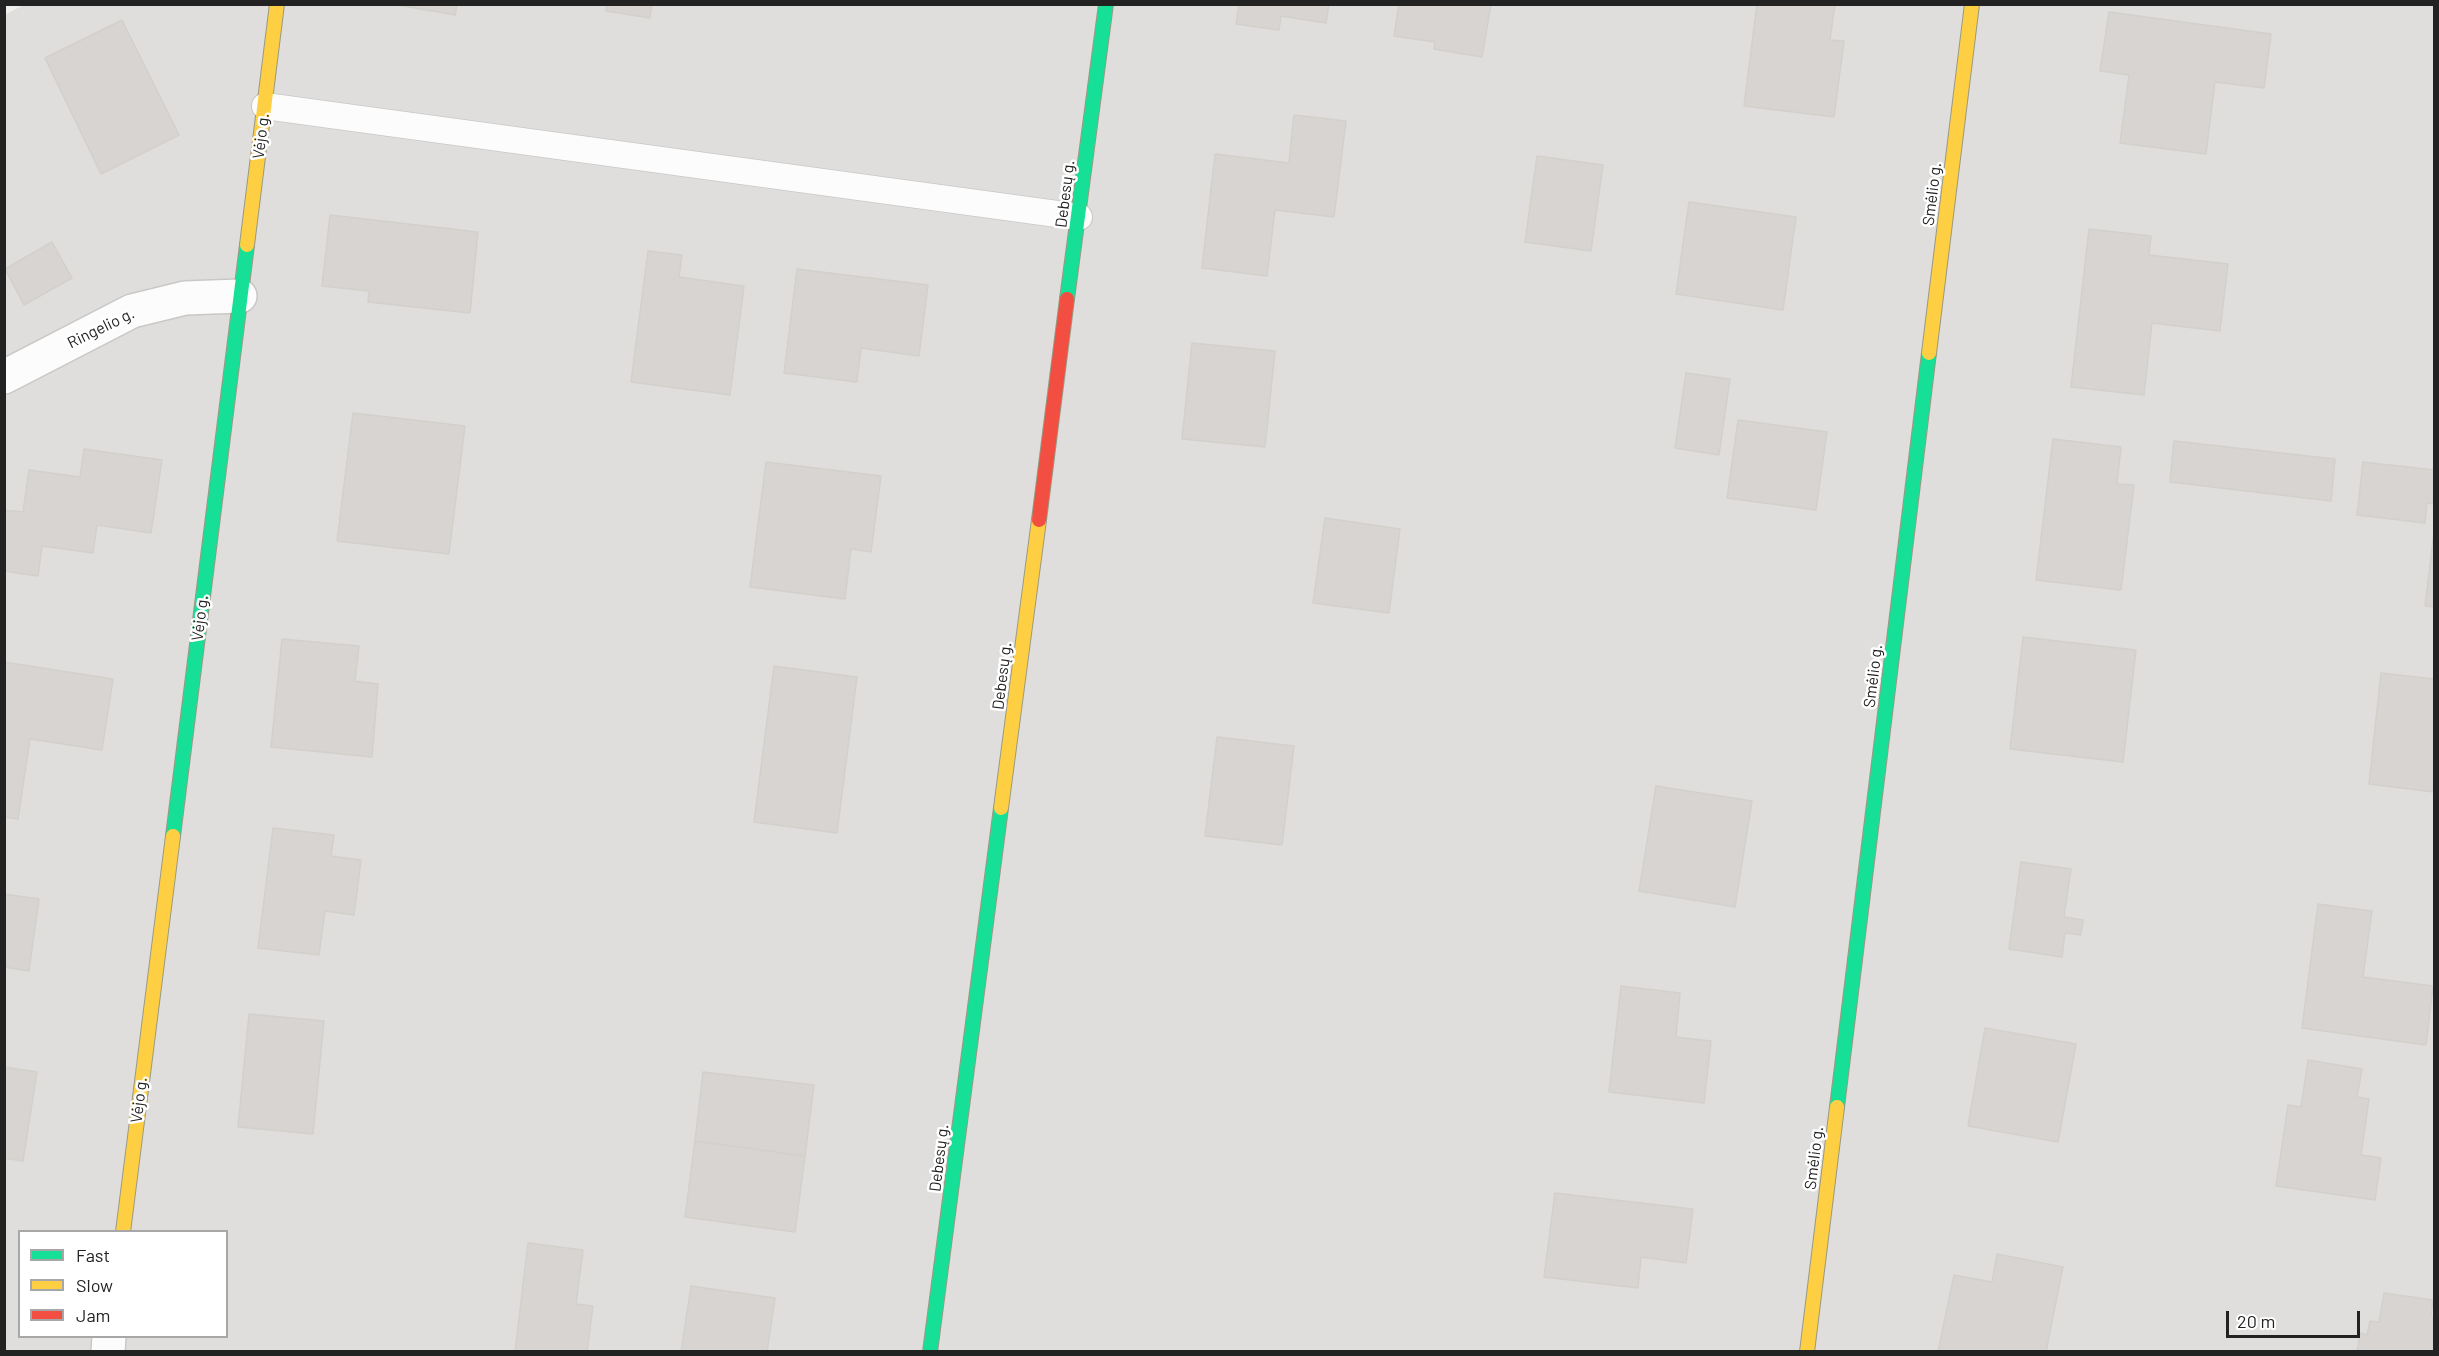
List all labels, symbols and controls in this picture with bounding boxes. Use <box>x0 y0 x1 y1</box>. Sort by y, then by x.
street label: Vėjo g. <box>249 112 273 160</box>
street label: Debesų g. <box>1051 159 1079 229</box>
street label: Smėlio g. <box>1919 161 1945 227</box>
street label: Ringelio g. <box>64 304 138 352</box>
street label: Vėjo g. <box>188 594 212 642</box>
street label: Debesų g. <box>988 641 1016 711</box>
street label: Smėlio g. <box>1860 643 1886 709</box>
street label: Vėjo g. <box>127 1076 151 1124</box>
street label: Debesų g. <box>925 1123 953 1193</box>
street label: Smėlio g. <box>1801 1125 1827 1191</box>
legend <box>18 1230 228 1338</box>
text: Fast <box>76 1244 110 1266</box>
text: Slow <box>76 1274 113 1296</box>
scale bar <box>2229 1299 2362 1337</box>
text: Jam <box>76 1304 110 1326</box>
text: 20 m <box>2237 1310 2275 1332</box>

